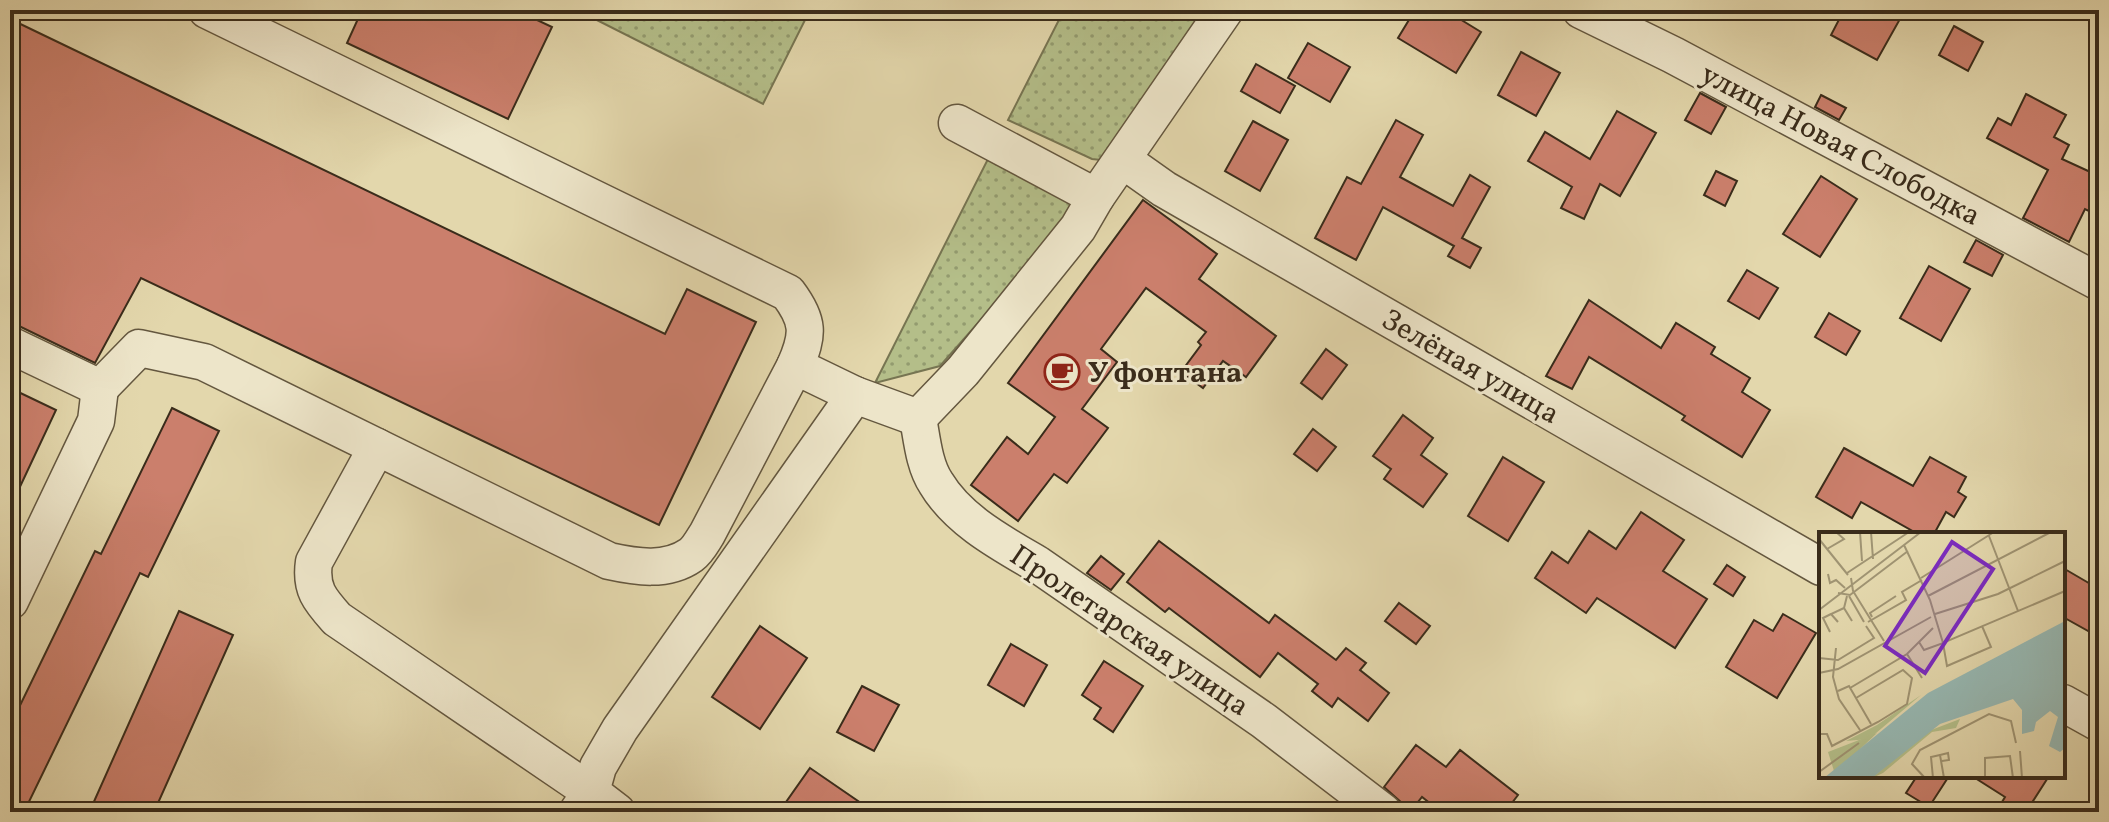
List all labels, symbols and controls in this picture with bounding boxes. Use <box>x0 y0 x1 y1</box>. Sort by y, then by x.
street label: улица Новая Слободка <box>1693 54 1987 237</box>
street label: Зелёная улица <box>1373 300 1567 436</box>
cafe icon: У фонтана <box>1043 353 1081 391</box>
place label: У фонтана <box>1088 353 1242 395</box>
inset map <box>1819 532 2065 778</box>
street label: Пролетарская улица <box>1001 536 1257 728</box>

